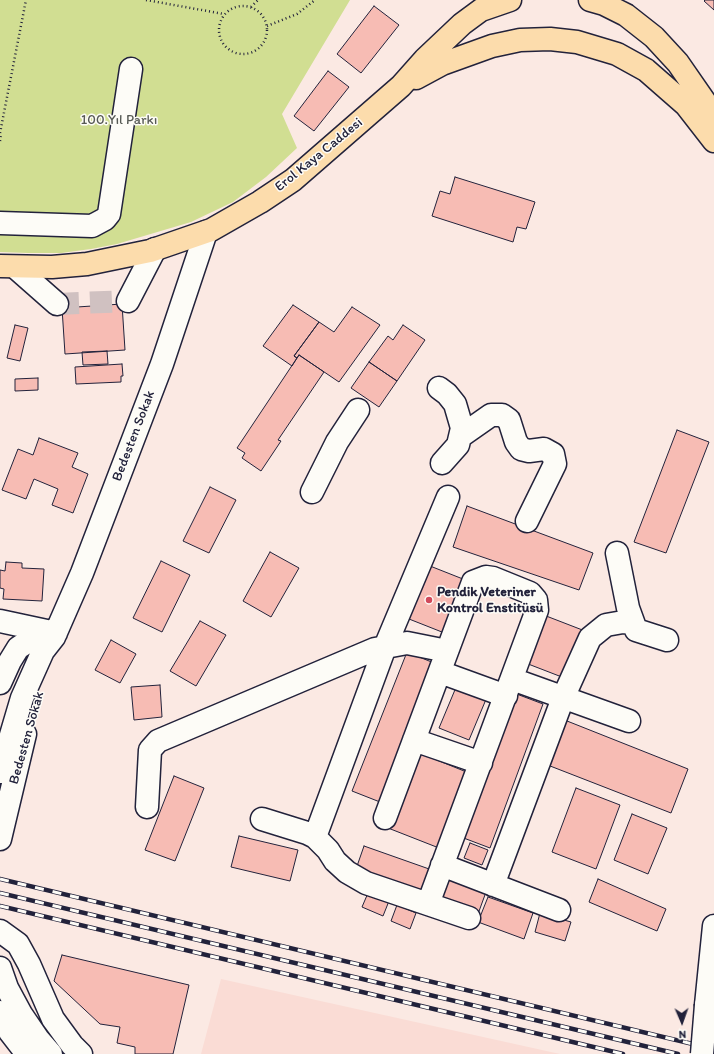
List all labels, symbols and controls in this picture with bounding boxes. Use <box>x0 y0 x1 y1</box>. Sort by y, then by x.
park label: 100.Yıl Parkı <box>81 112 157 128</box>
street label: Erol Kaya Caddesi <box>272 114 366 196</box>
street label: Bedesten Sokak <box>109 388 159 484</box>
place label: Pendik Veteriner Kontrol Enstitüsü <box>437 584 544 616</box>
marker: Pendik Veteriner Kontrol Enstitüsü <box>424 595 434 605</box>
street label: Bedesten Sokak <box>6 690 48 786</box>
north arrow <box>662 1002 702 1042</box>
text: N <box>678 1028 686 1041</box>

